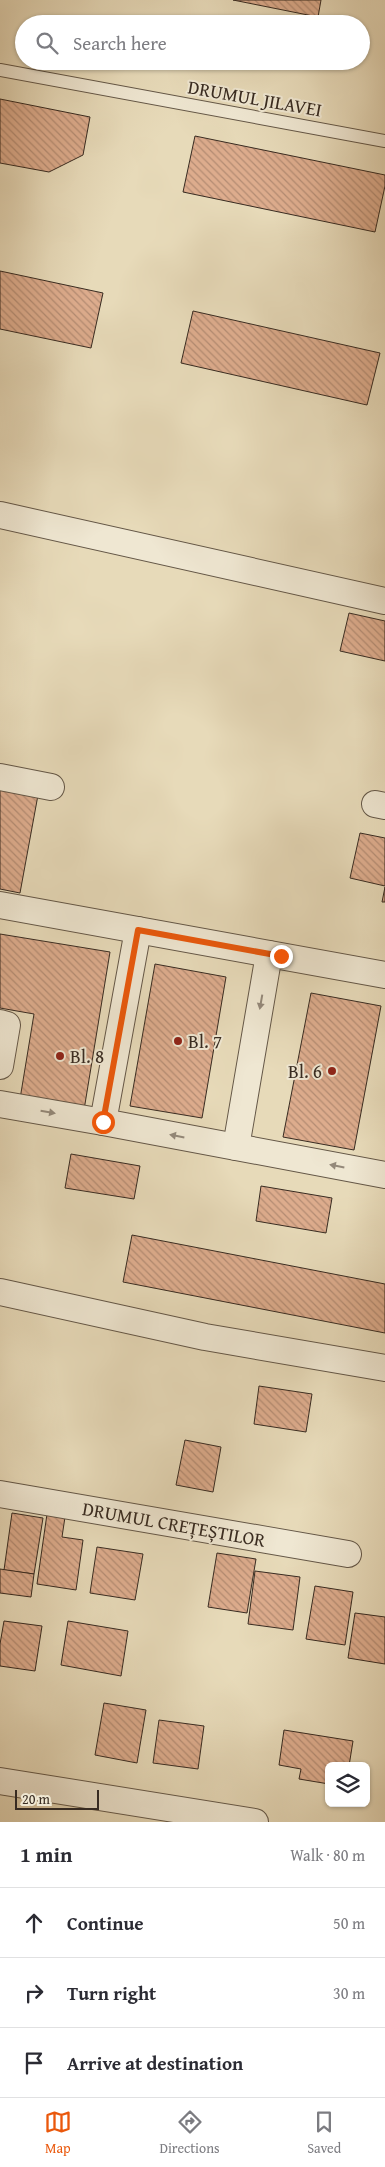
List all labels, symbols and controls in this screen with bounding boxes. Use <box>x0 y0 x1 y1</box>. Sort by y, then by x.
search box <box>15 15 370 70</box>
icon: search <box>33 29 61 57</box>
text: Search here <box>73 29 167 57</box>
street label: DRUMUL JILAVEI <box>186 72 324 124</box>
route end <box>270 945 293 968</box>
one-way arrow <box>257 995 265 1011</box>
place label: Bl. 7 <box>188 1027 222 1055</box>
marker: Bl. 7 <box>172 1035 184 1047</box>
place label: Bl. 8 <box>70 1042 104 1070</box>
marker: Bl. 8 <box>54 1050 66 1062</box>
place label: Bl. 6 <box>288 1057 322 1085</box>
marker: Bl. 6 <box>326 1065 338 1077</box>
one-way arrow <box>40 1109 56 1117</box>
route start <box>92 1111 115 1134</box>
one-way arrow <box>169 1131 185 1139</box>
one-way arrow <box>329 1161 345 1169</box>
street label: DRUMUL CREȚEȘTILOR <box>80 1494 268 1554</box>
map controls <box>325 1762 370 1807</box>
button: layers <box>325 1762 370 1807</box>
scale bar <box>15 1787 99 1810</box>
text: 20 m <box>22 1789 50 1809</box>
text: 1 min <box>20 1839 72 1870</box>
text: Walk · 80 m <box>290 1843 365 1867</box>
icon: ahead <box>20 1909 48 1937</box>
text: Continue <box>67 1909 144 1937</box>
text: 50 m <box>333 1911 365 1935</box>
icon: right <box>20 1979 48 2007</box>
text: Turn right <box>67 1979 156 2007</box>
text: 30 m <box>333 1981 365 2005</box>
icon: arrive <box>20 2049 48 2077</box>
text: Arrive at destination <box>67 2049 243 2077</box>
tab: Map <box>44 2108 72 2158</box>
tab: Directions <box>159 2108 220 2158</box>
tab: Saved <box>307 2108 341 2158</box>

